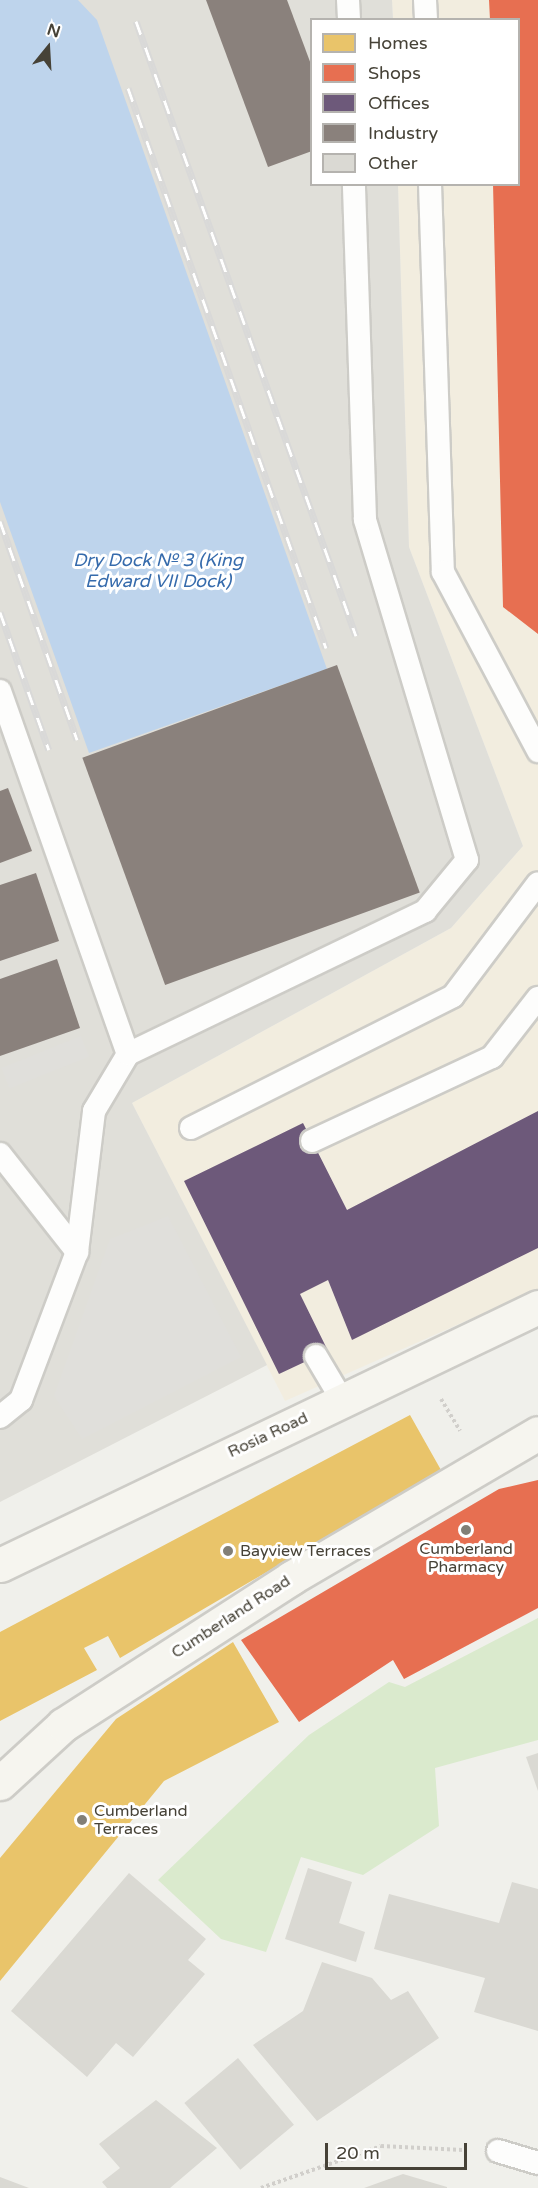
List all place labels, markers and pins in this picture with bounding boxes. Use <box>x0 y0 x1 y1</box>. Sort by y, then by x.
marker: Cumberland Pharmacy <box>459 1523 473 1537</box>
place label: Cumberland Pharmacy <box>419 1539 513 1577</box>
place label: Bayview Terraces <box>240 1541 371 1561</box>
marker: Bayview Terraces <box>221 1544 235 1558</box>
place label: Cumberland Terraces <box>94 1801 187 1839</box>
marker: Cumberland Terraces <box>75 1813 89 1827</box>

